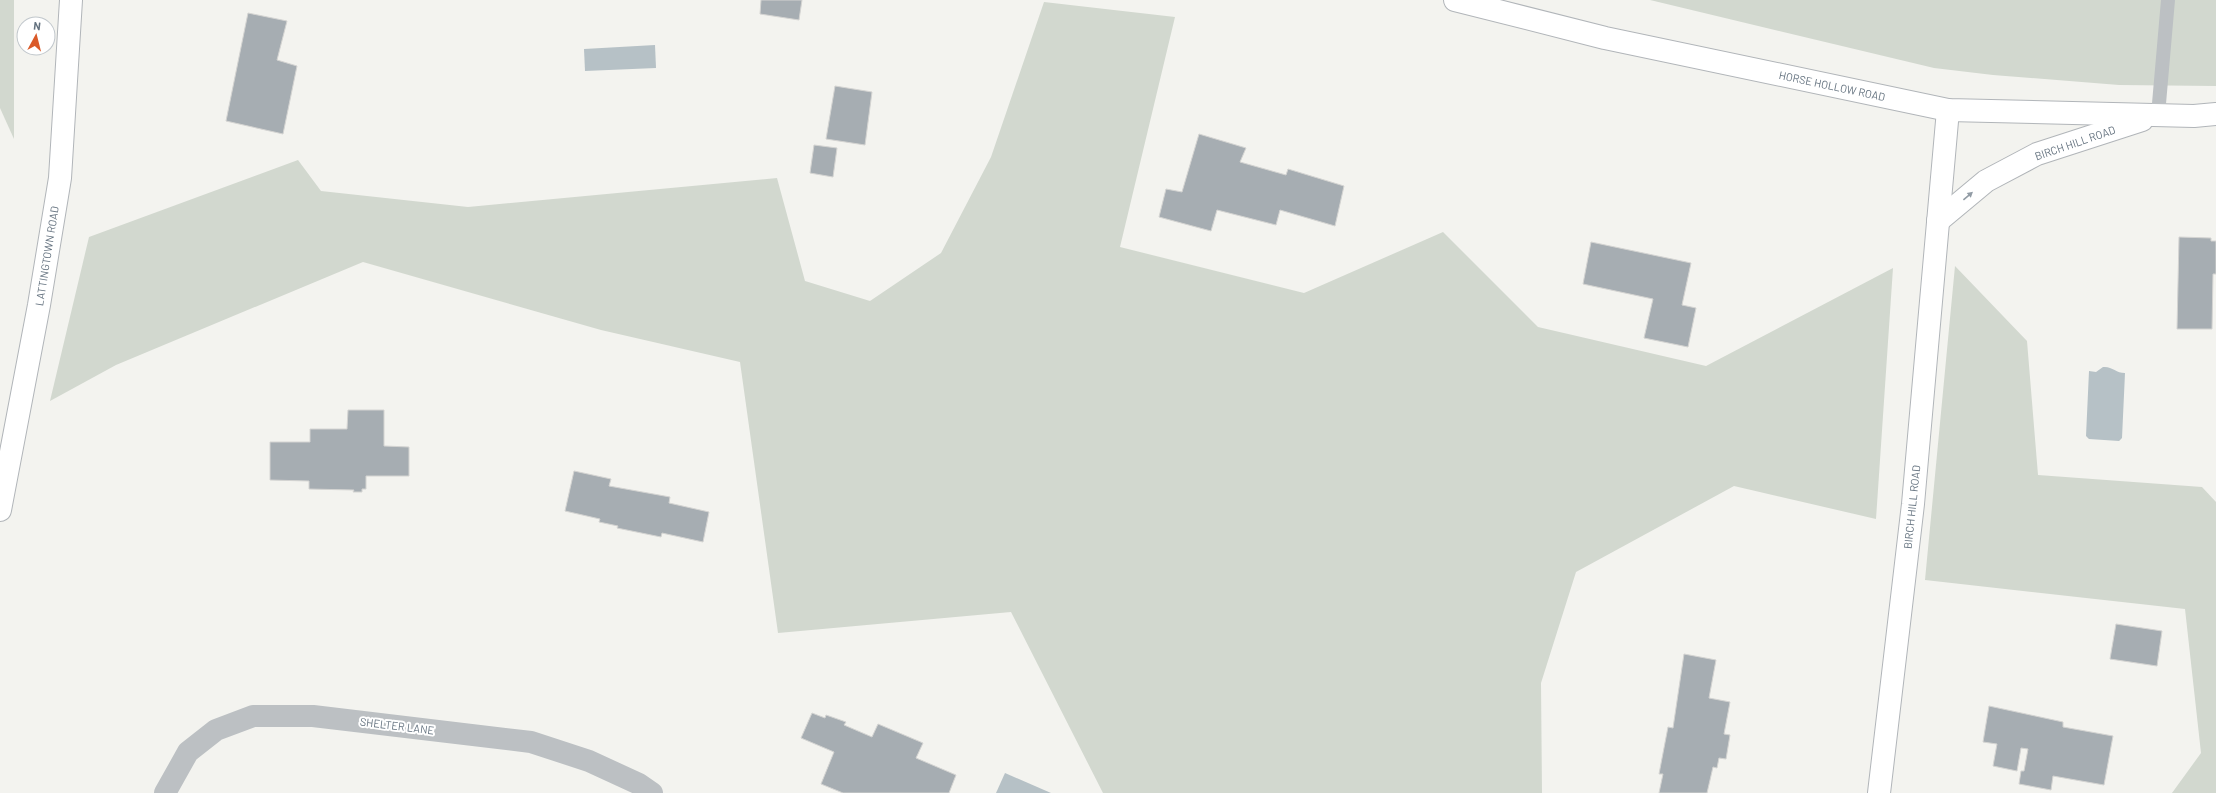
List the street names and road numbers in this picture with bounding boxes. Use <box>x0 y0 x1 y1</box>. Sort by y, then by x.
street label: HORSE HOLLOW ROAD <box>1778 68 1887 103</box>
street label: BIRCH HILL ROAD <box>2033 123 2117 162</box>
street label: LATTINGTOWN ROAD <box>32 205 61 307</box>
street label: BIRCH HILL ROAD <box>1901 464 1922 550</box>
street label: SHELTER LANE <box>359 715 435 737</box>

